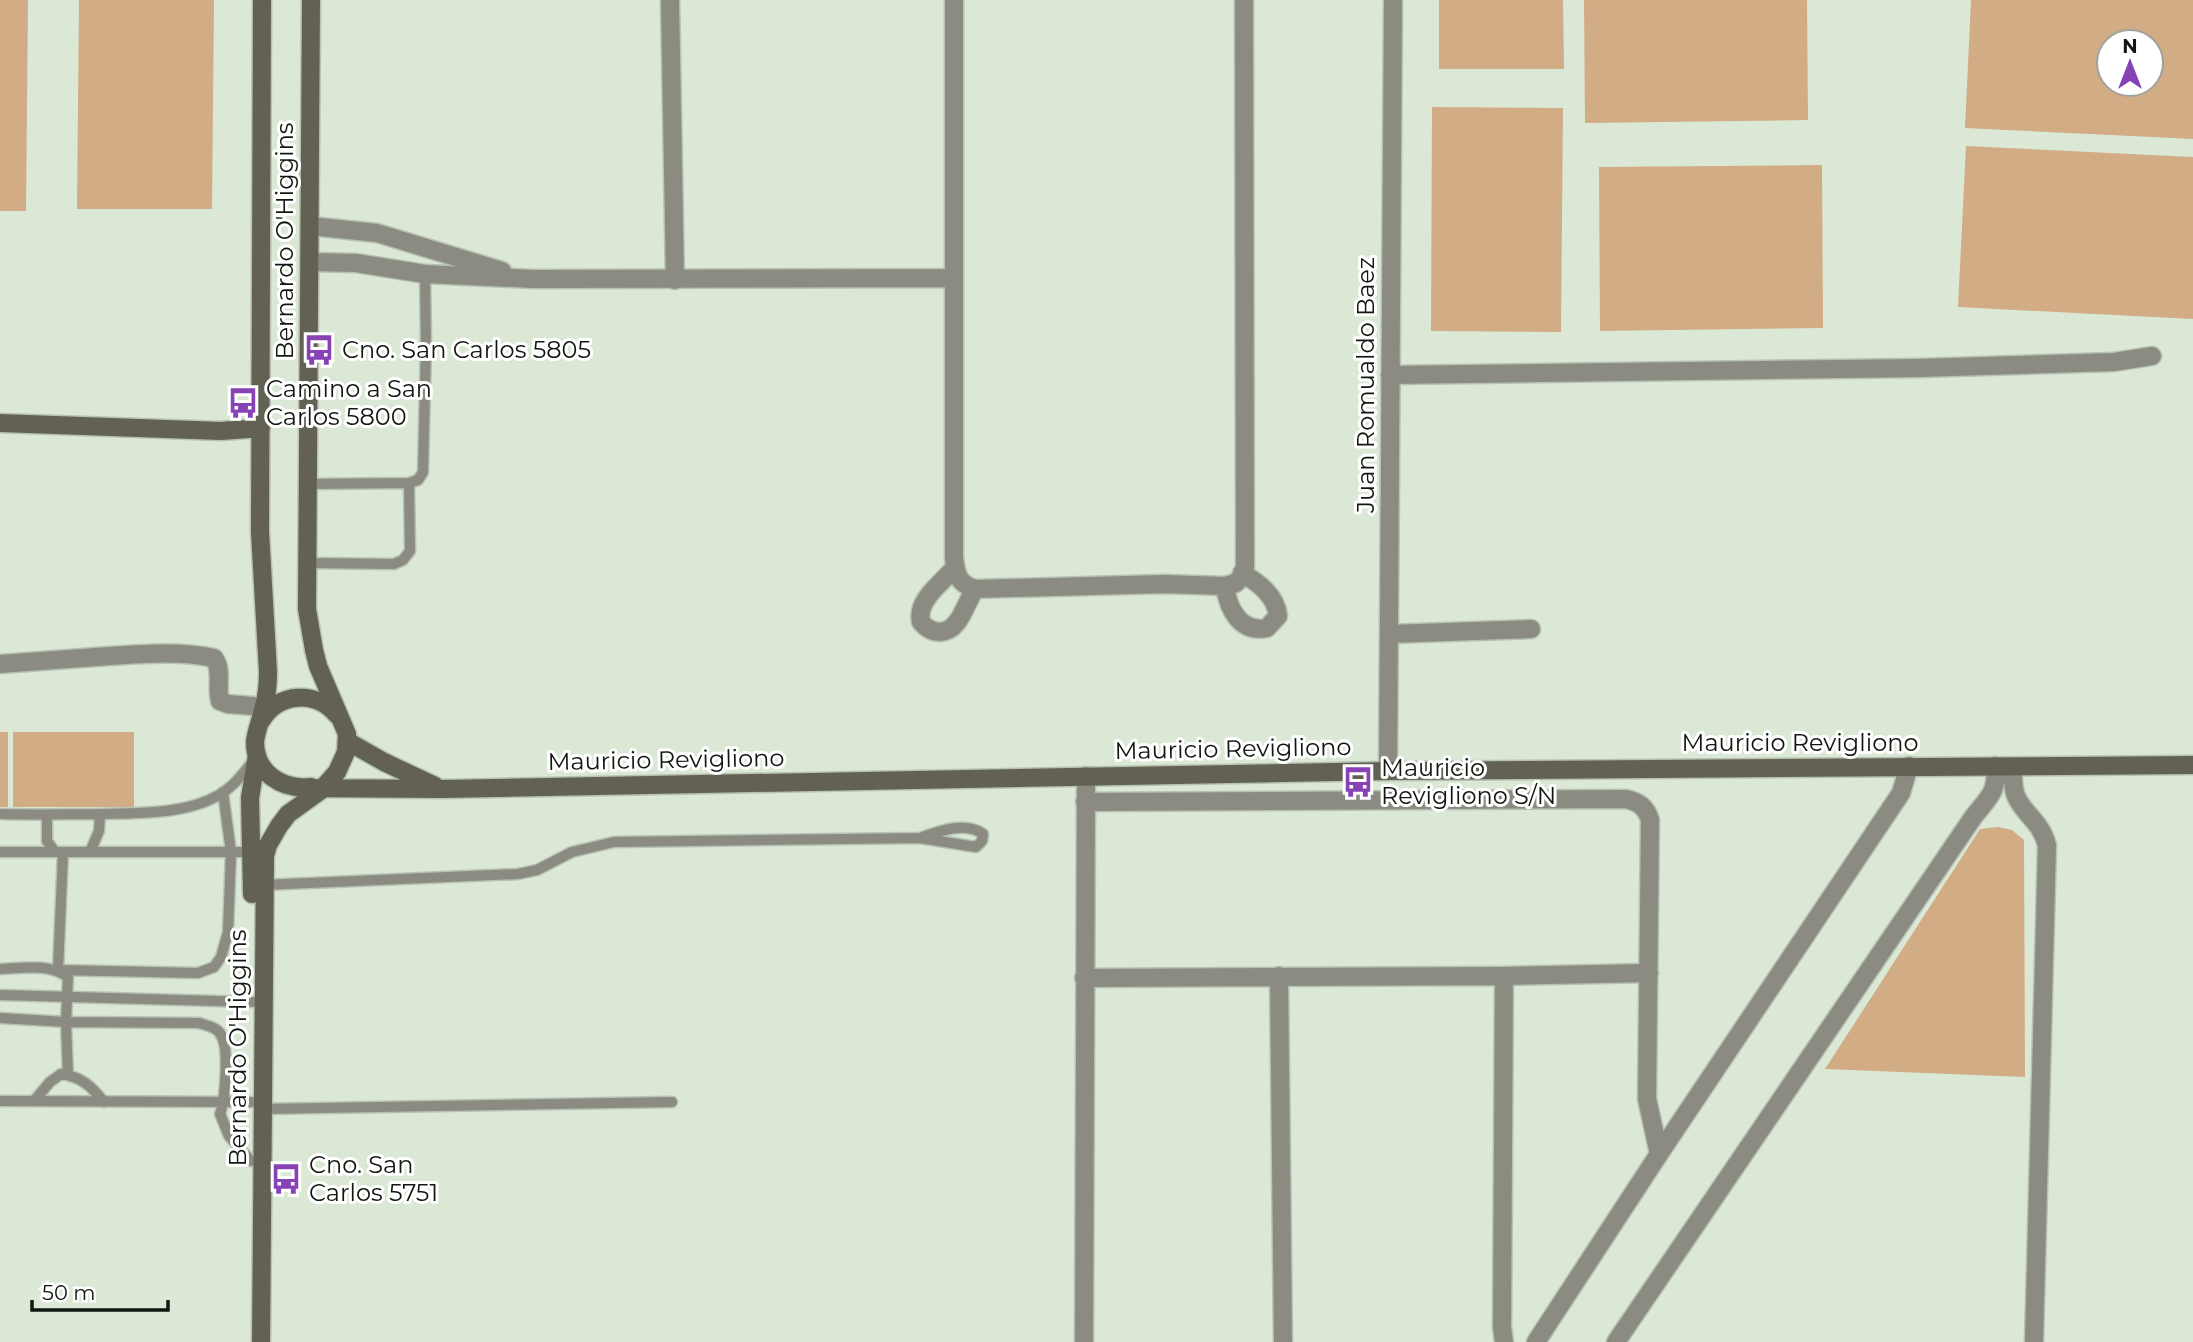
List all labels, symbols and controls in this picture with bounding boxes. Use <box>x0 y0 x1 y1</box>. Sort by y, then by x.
north arrow <box>2095 28 2165 98</box>
text: N <box>2122 35 2138 58</box>
street label: Bernardo O'Higgins <box>270 122 299 360</box>
street label: Juan Romualdo Baez <box>1351 257 1380 514</box>
bus stop icon: Cno. San Carlos 5805 <box>302 333 336 367</box>
place label: Cno. San Carlos 5805 <box>342 335 591 364</box>
place label: Camino a San Carlos 5800 <box>266 374 432 431</box>
bus stop icon: Camino a San Carlos 5800 <box>226 386 260 420</box>
street label: Mauricio Revigliono <box>1682 728 1918 757</box>
street label: Mauricio Revigliono <box>1114 732 1352 765</box>
street label: Mauricio Revigliono <box>547 743 785 776</box>
place label: Mauricio Revigliono S/N <box>1381 753 1556 810</box>
bus stop icon: Mauricio Revigliono S/N <box>1341 765 1375 799</box>
street label: Bernardo O'Higgins <box>223 929 252 1167</box>
place label: Cno. San Carlos 5751 <box>309 1150 438 1207</box>
bus stop icon: Cno. San Carlos 5751 <box>269 1162 303 1196</box>
scale bar <box>32 1268 168 1312</box>
text: 50 m <box>42 1280 96 1305</box>

